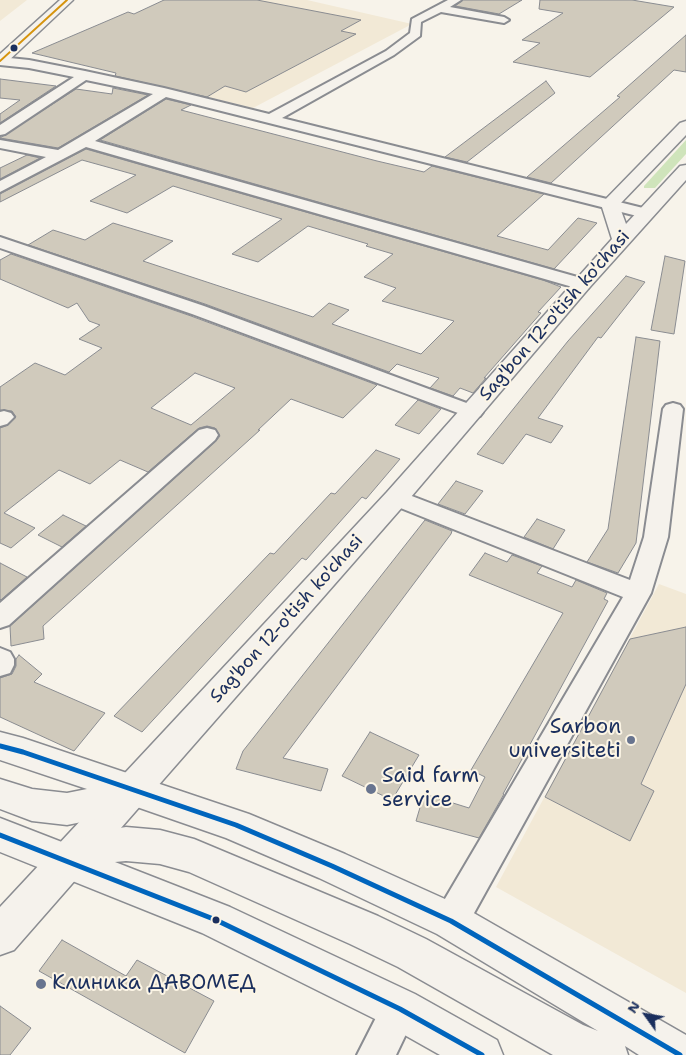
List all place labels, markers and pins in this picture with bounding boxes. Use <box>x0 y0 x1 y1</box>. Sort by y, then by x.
unlabelled marker <box>9 43 19 53</box>
place label: Sarbon universiteti <box>509 715 621 765</box>
marker: Sarbon universiteti <box>625 734 637 746</box>
place label: Said farm service <box>382 764 479 814</box>
marker: Said farm service <box>364 782 378 796</box>
unlabelled marker <box>211 915 221 925</box>
place label: Клиника ДАВОМЕД <box>52 971 255 997</box>
marker: Клиника ДАВОМЕД <box>34 977 48 991</box>

